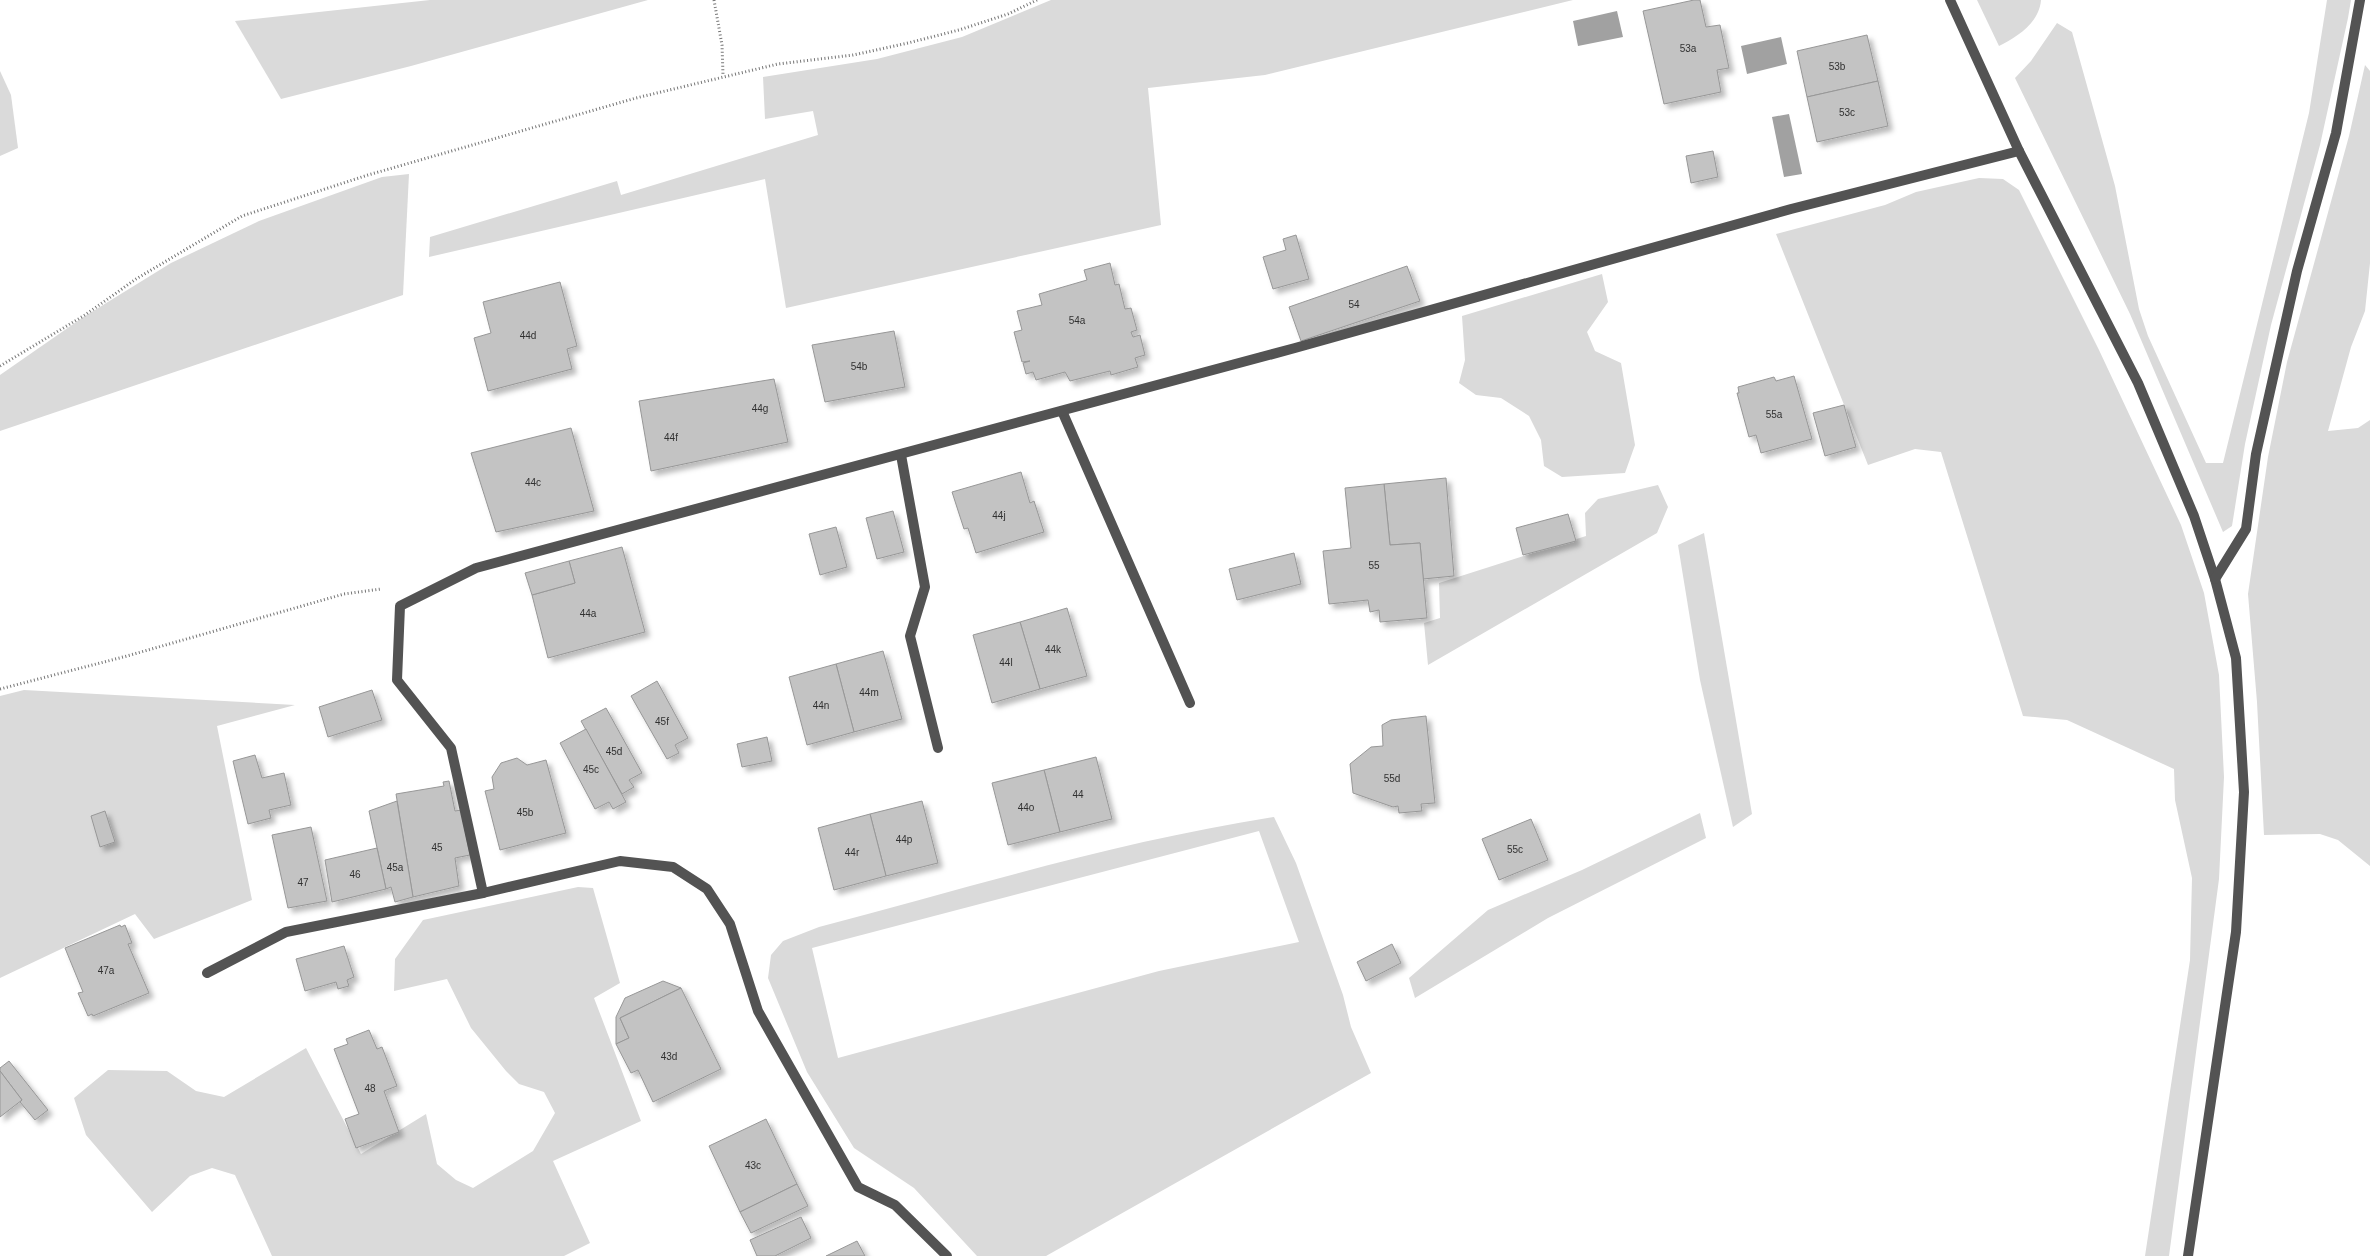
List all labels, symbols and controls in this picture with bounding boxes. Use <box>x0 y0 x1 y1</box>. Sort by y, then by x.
house number: 53a <box>1680 43 1697 54</box>
house number: 53b <box>1829 61 1846 72</box>
house number: 53c <box>1839 107 1855 118</box>
house number: 54 <box>1348 299 1360 310</box>
house number: 54a <box>1069 315 1086 326</box>
house number: 44d <box>520 330 536 341</box>
house number: 54b <box>851 361 868 372</box>
house number: 44g <box>752 403 768 414</box>
house number: 55a <box>1766 409 1783 420</box>
house number: 44f <box>664 432 678 443</box>
house number: 44c <box>525 477 541 488</box>
house number: 44j <box>992 510 1006 521</box>
house number: 55 <box>1368 560 1380 571</box>
house number: 44a <box>580 608 597 619</box>
house number: 44k <box>1045 644 1062 655</box>
house number: 44l <box>999 657 1013 668</box>
house number: 44m <box>859 687 879 698</box>
house number: 44n <box>813 700 829 711</box>
house number: 45f <box>655 716 669 727</box>
house number: 45d <box>606 746 622 757</box>
house number: 45c <box>583 764 599 775</box>
house number: 55d <box>1384 773 1400 784</box>
house number: 44 <box>1072 789 1084 800</box>
house number: 44o <box>1018 802 1035 813</box>
house number: 45b <box>517 807 534 818</box>
house number: 44p <box>896 834 913 845</box>
house number: 45 <box>431 842 443 853</box>
house number: 55c <box>1507 844 1523 855</box>
house number: 44r <box>845 847 860 858</box>
house number: 45a <box>387 862 404 873</box>
house number: 46 <box>349 869 361 880</box>
house number: 47 <box>297 877 309 888</box>
house number: 47a <box>98 965 115 976</box>
house number: 43d <box>661 1051 677 1062</box>
house number: 48 <box>364 1083 376 1094</box>
house number: 43c <box>745 1160 761 1171</box>

